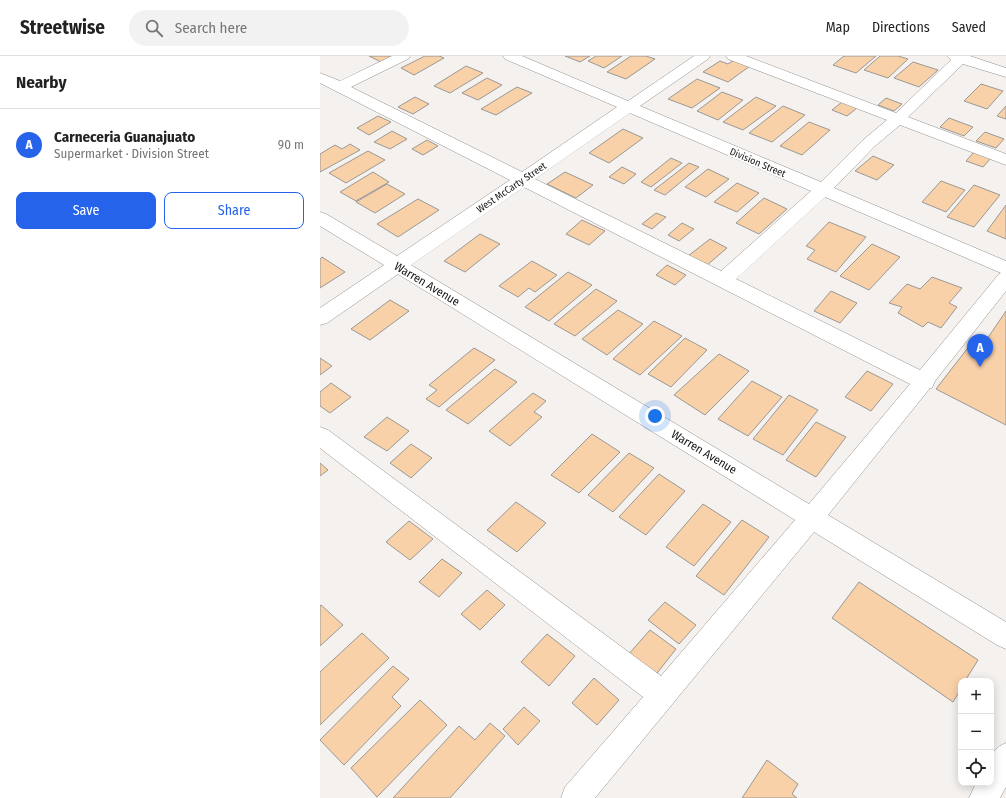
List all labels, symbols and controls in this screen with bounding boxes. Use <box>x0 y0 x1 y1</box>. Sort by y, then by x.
search box <box>129 10 409 46</box>
text: Streetwise <box>20 16 105 39</box>
icon: search <box>143 17 165 39</box>
text: Search here <box>175 19 247 37</box>
text: Map <box>826 19 850 36</box>
text: Directions <box>872 19 930 36</box>
text: Saved <box>952 19 986 36</box>
text: Nearby <box>16 72 67 93</box>
text: Carneceria Guanajuato <box>54 128 195 146</box>
text: A <box>25 137 33 152</box>
text: 90 m <box>278 137 304 152</box>
text: Supermarket · Division Street <box>54 146 209 161</box>
street label: Division Street <box>728 146 788 180</box>
street label: West McCarty Street <box>474 160 549 216</box>
button: Save <box>16 192 156 229</box>
button: Share <box>164 192 304 229</box>
street label: Warren Avenue <box>392 259 462 309</box>
pin: A <box>967 334 993 367</box>
your location <box>645 406 665 426</box>
street label: Warren Avenue <box>669 427 739 477</box>
map controls <box>958 678 994 786</box>
button: + <box>958 678 994 714</box>
button: − <box>958 714 994 750</box>
button: locate <box>958 750 994 786</box>

